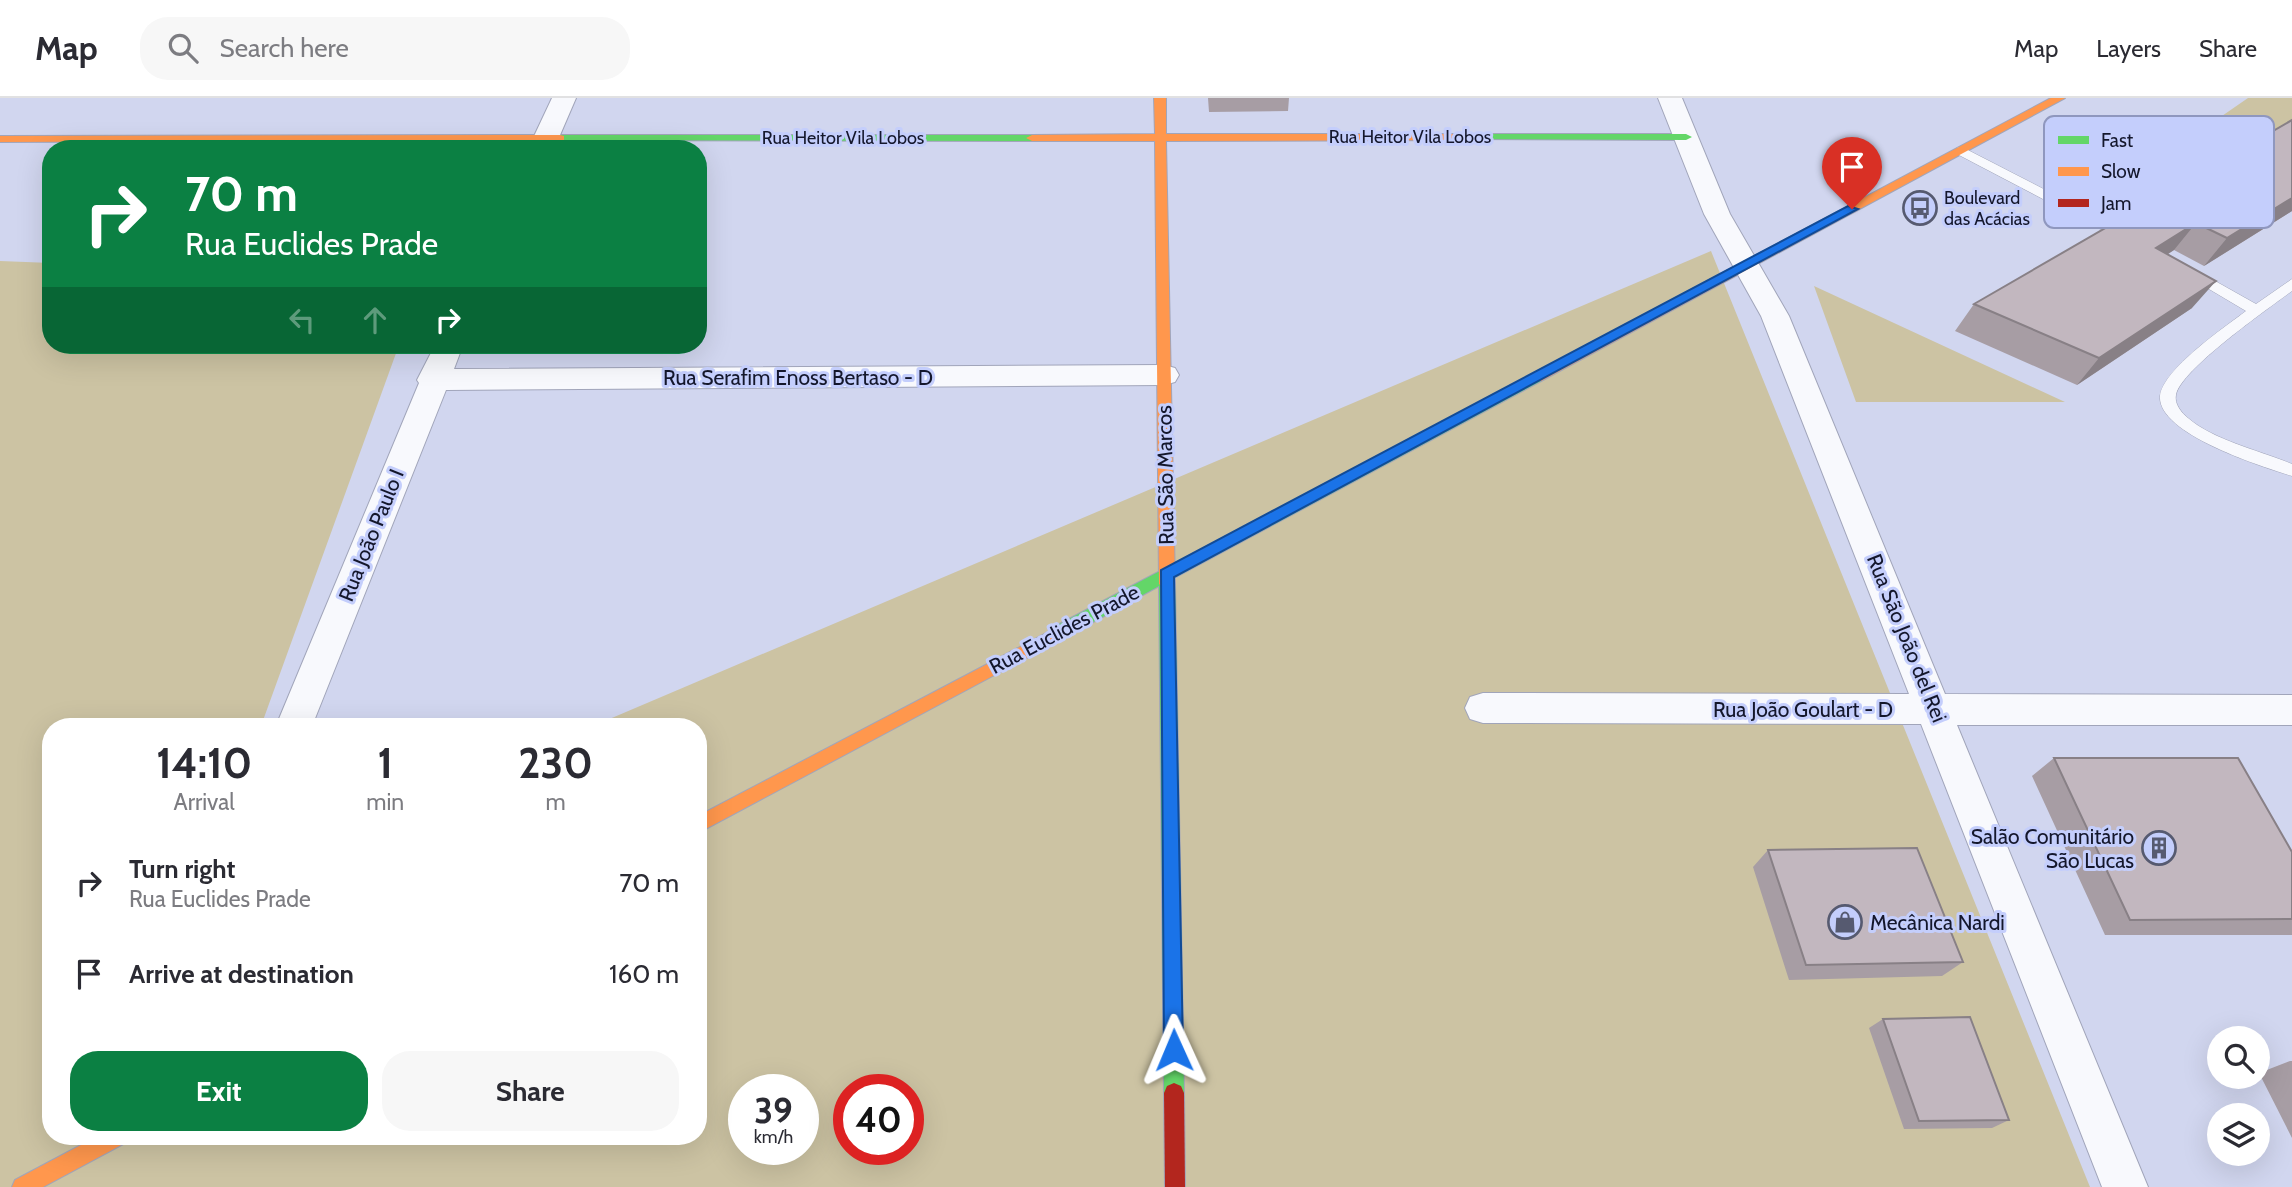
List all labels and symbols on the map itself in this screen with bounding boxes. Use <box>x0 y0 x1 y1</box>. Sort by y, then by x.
legend <box>2044 116 2274 228</box>
street label: Rua Heitor Vila Lobos <box>1329 126 1491 148</box>
street label: Rua Heitor Vila Lobos <box>762 127 924 149</box>
text: Fast <box>2101 129 2134 152</box>
pin <box>1822 137 1882 209</box>
text: Slow <box>2101 160 2141 183</box>
place label: Boulevard das Acácias <box>1944 187 2030 230</box>
bus stop icon: Boulevard das Acácias <box>1901 189 1939 227</box>
text: Jam <box>2100 192 2131 215</box>
street label: Rua Serafim Enoss Bertaso - D <box>663 365 933 390</box>
street label: Rua São Marcos <box>1151 405 1179 545</box>
street label: Rua João Paulo I <box>333 465 409 605</box>
street label: Rua São João del Rei <box>1862 550 1952 726</box>
street label: Rua Euclides Prade <box>985 579 1143 679</box>
street label: Rua João Goulart - D <box>1713 697 1893 722</box>
place label: Salão Comunitário São Lucas <box>1971 824 2134 873</box>
building icon: Salão Comunitário São Lucas <box>2140 829 2178 867</box>
shop icon: Mecânica Nardi <box>1826 903 1864 941</box>
place label: Mecânica Nardi <box>1870 910 2005 935</box>
position arrow <box>1137 1013 1211 1087</box>
speed limit sign: 40 <box>833 1074 924 1165</box>

